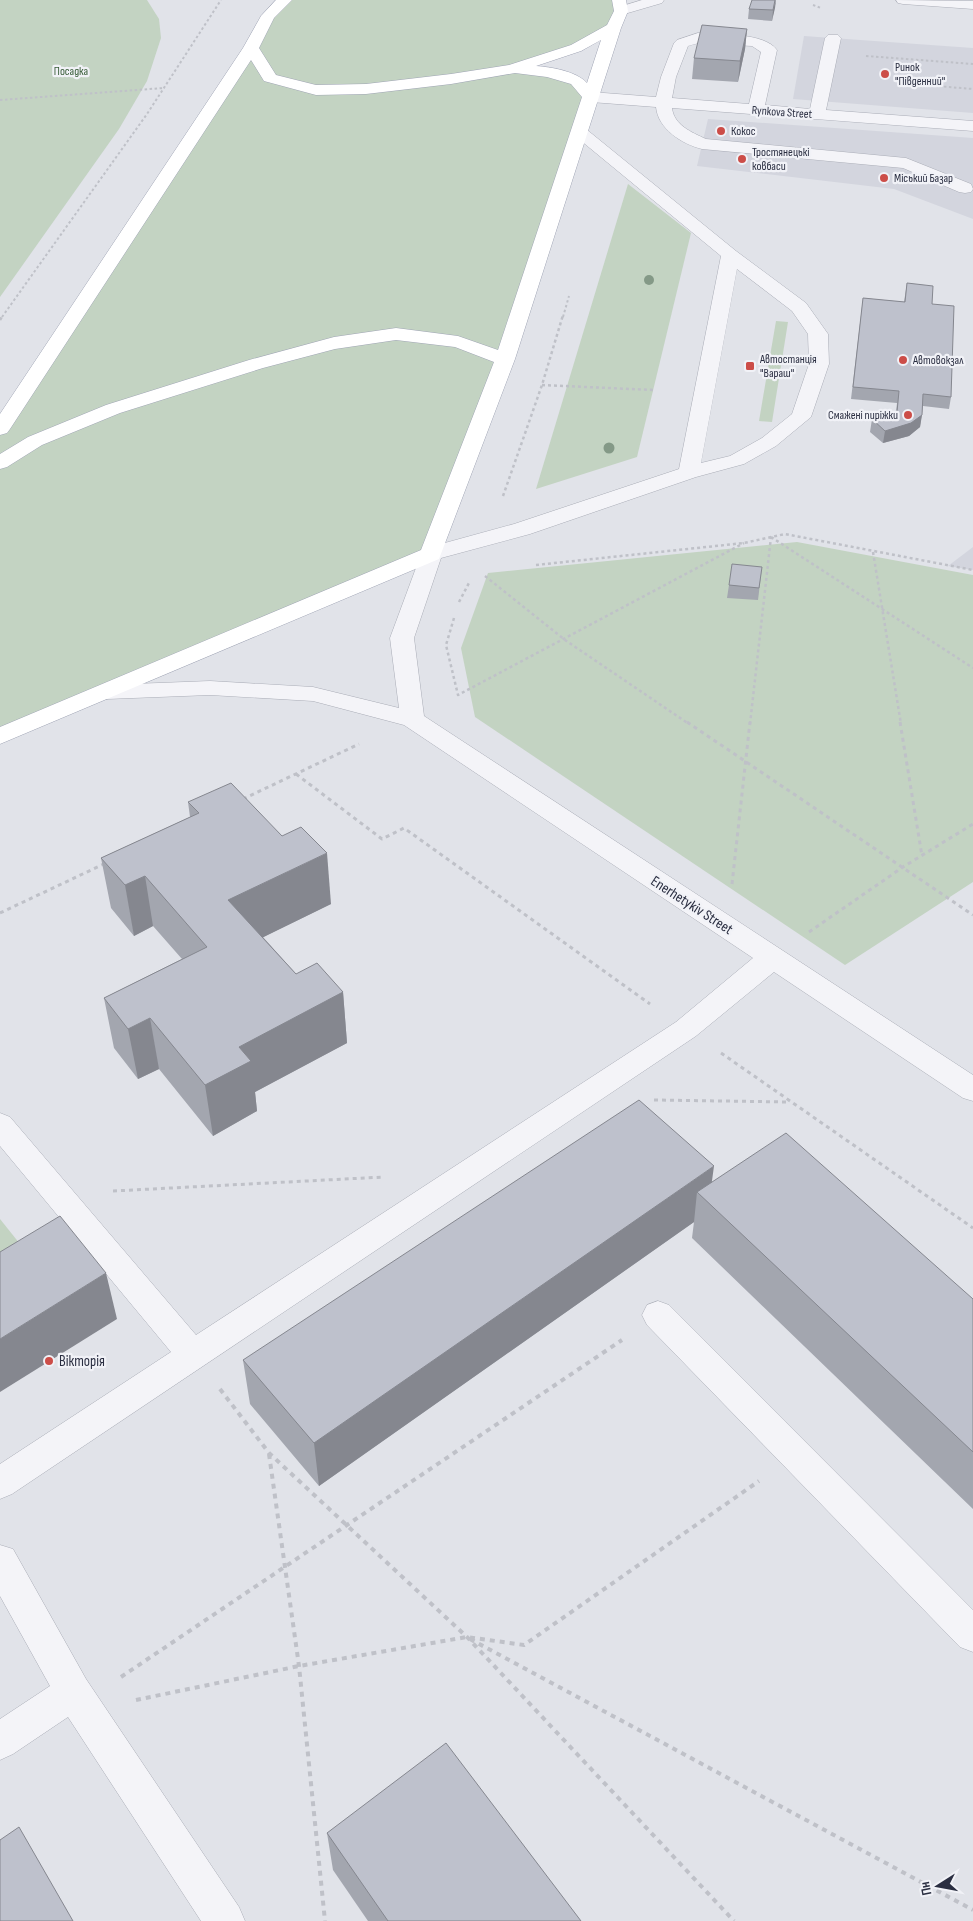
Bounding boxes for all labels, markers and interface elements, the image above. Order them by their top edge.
place label: Ринок "Південний" [895,60,945,89]
park label: Посадка [54,64,89,79]
marker: Ринок "Південний" [879,68,891,80]
street label: Rynkova Street [751,103,813,122]
place label: Кокос [731,124,756,139]
marker: Кокос [715,125,727,137]
place label: Тростянецькі ковбаси [752,145,810,174]
marker: Тростянецькі ковбаси [736,153,748,165]
place label: Міський Базар [894,171,953,186]
marker: Міський Базар [878,172,890,184]
place label: Автостанція "Вараш" [759,352,817,381]
place label: Автовокзал [912,353,964,368]
marker: Автовокзал [897,354,909,366]
marker: Автостанція "Вараш" [744,360,756,372]
place label: Смажені пиріжки [828,408,898,423]
marker: Смажені пиріжки [902,409,914,421]
street label: Enerhetykiv Street [647,872,737,939]
place label: Вікторія [59,1352,105,1371]
marker: Вікторія [43,1355,55,1367]
north arrow [913,1861,963,1911]
text: Пн [916,1880,935,1897]

